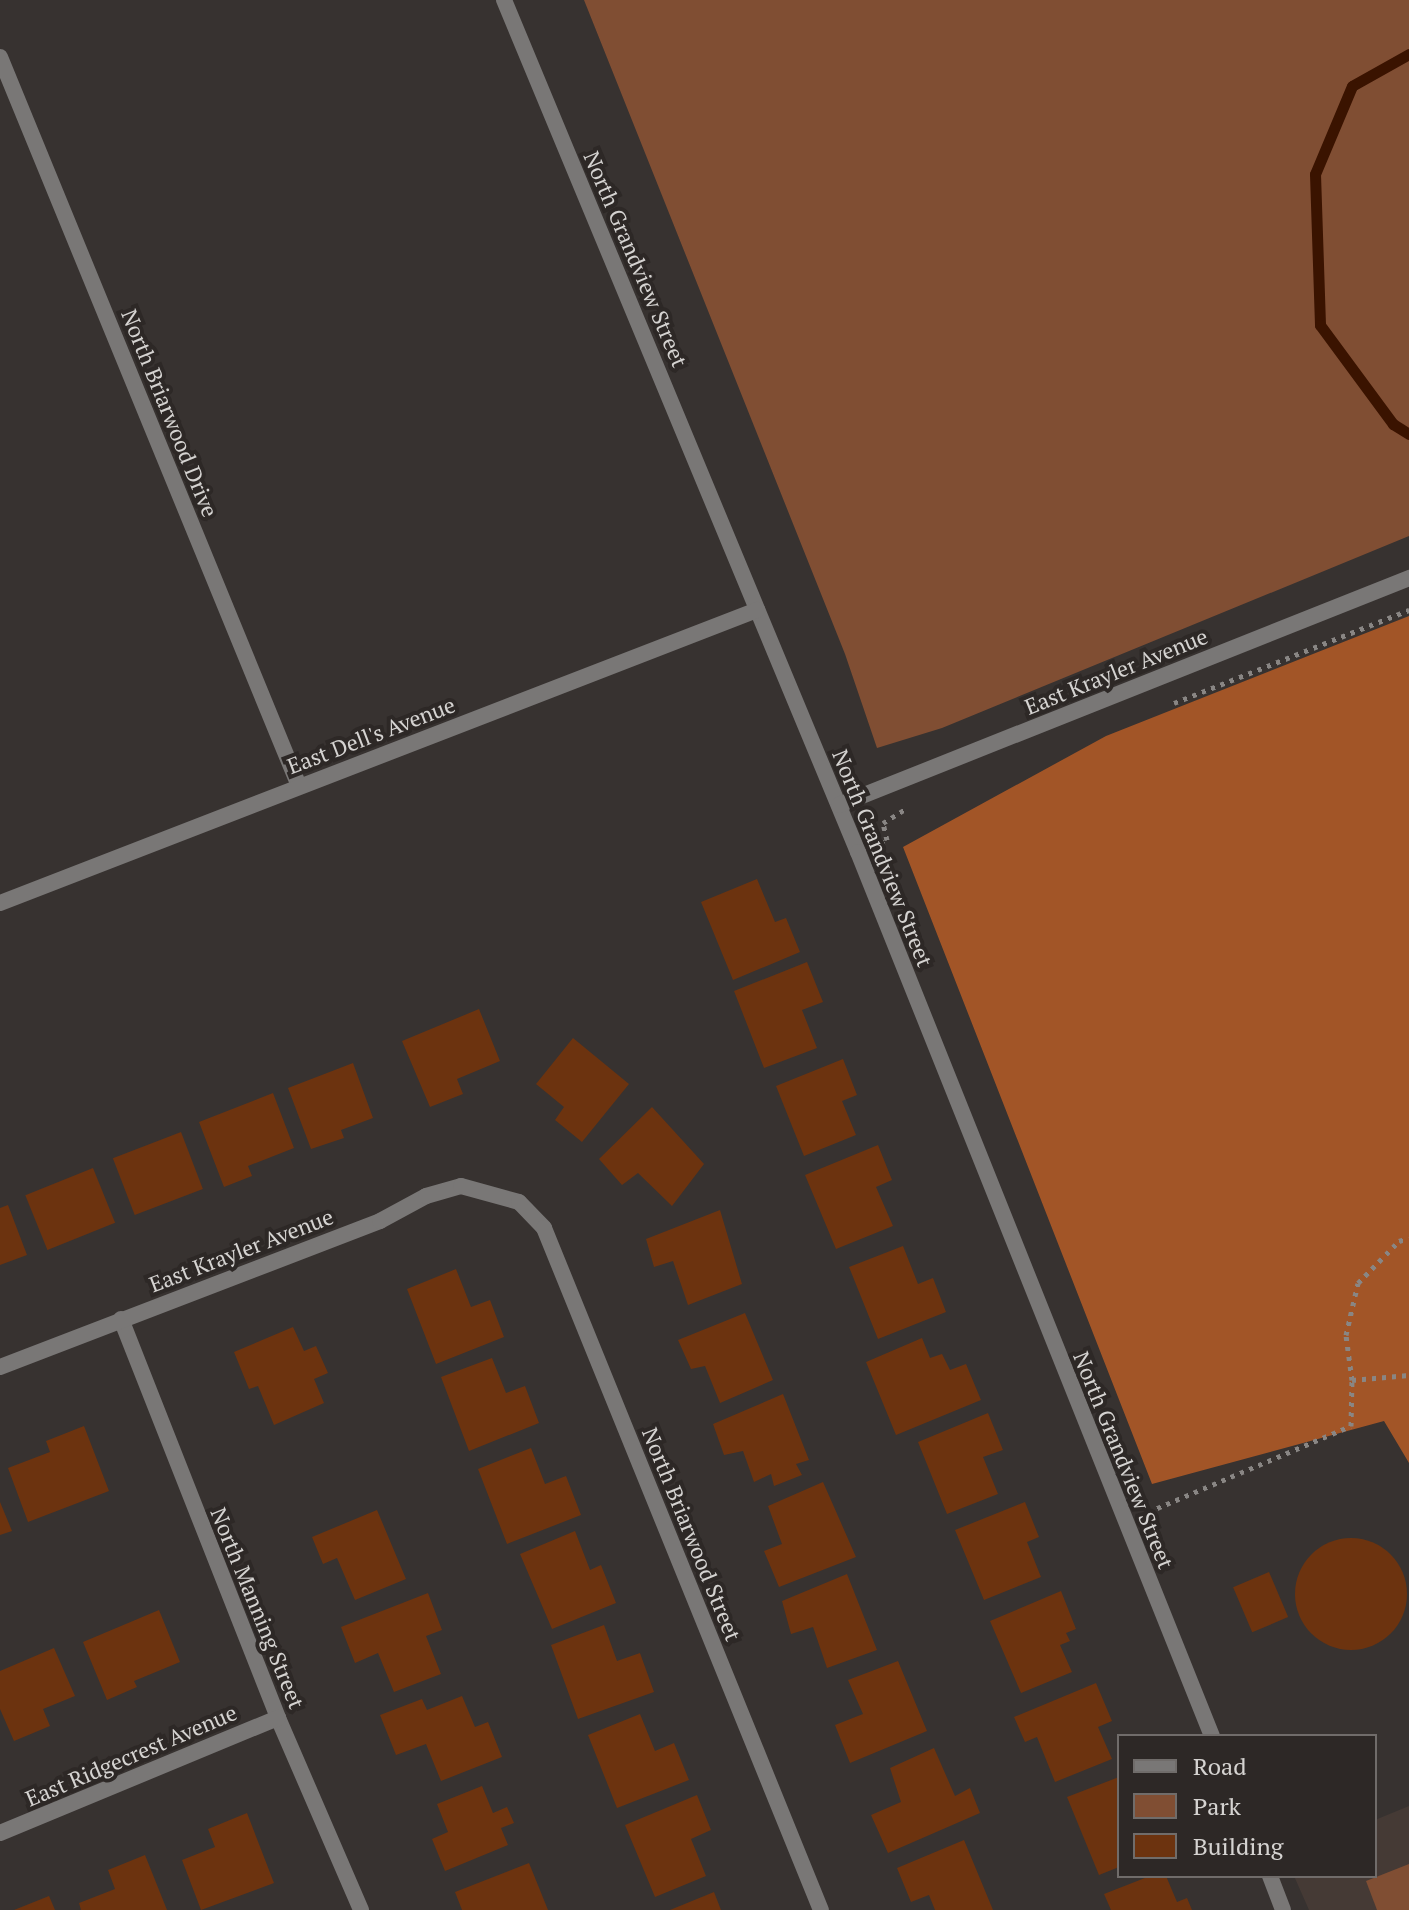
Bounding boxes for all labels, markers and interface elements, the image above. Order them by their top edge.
street label: North Grandview Street [579,147,693,371]
street label: North Briarwood Drive [116,305,224,521]
street label: East Krayler Avenue [1020,622,1212,720]
street label: East Dell's Avenue [283,691,459,779]
street label: North Grandview Street [827,746,939,970]
street label: East Krayler Avenue [145,1203,337,1297]
street label: North Grandview Street [1068,1348,1180,1572]
street label: North Briarwood Street [637,1423,747,1645]
street label: North Manning Street [206,1503,310,1713]
street label: East Ridgecrest Avenue [21,1698,241,1812]
legend [1117,1734,1377,1878]
text: Road [1193,1750,1247,1782]
text: Park [1193,1790,1241,1822]
text: Building [1193,1830,1283,1862]

